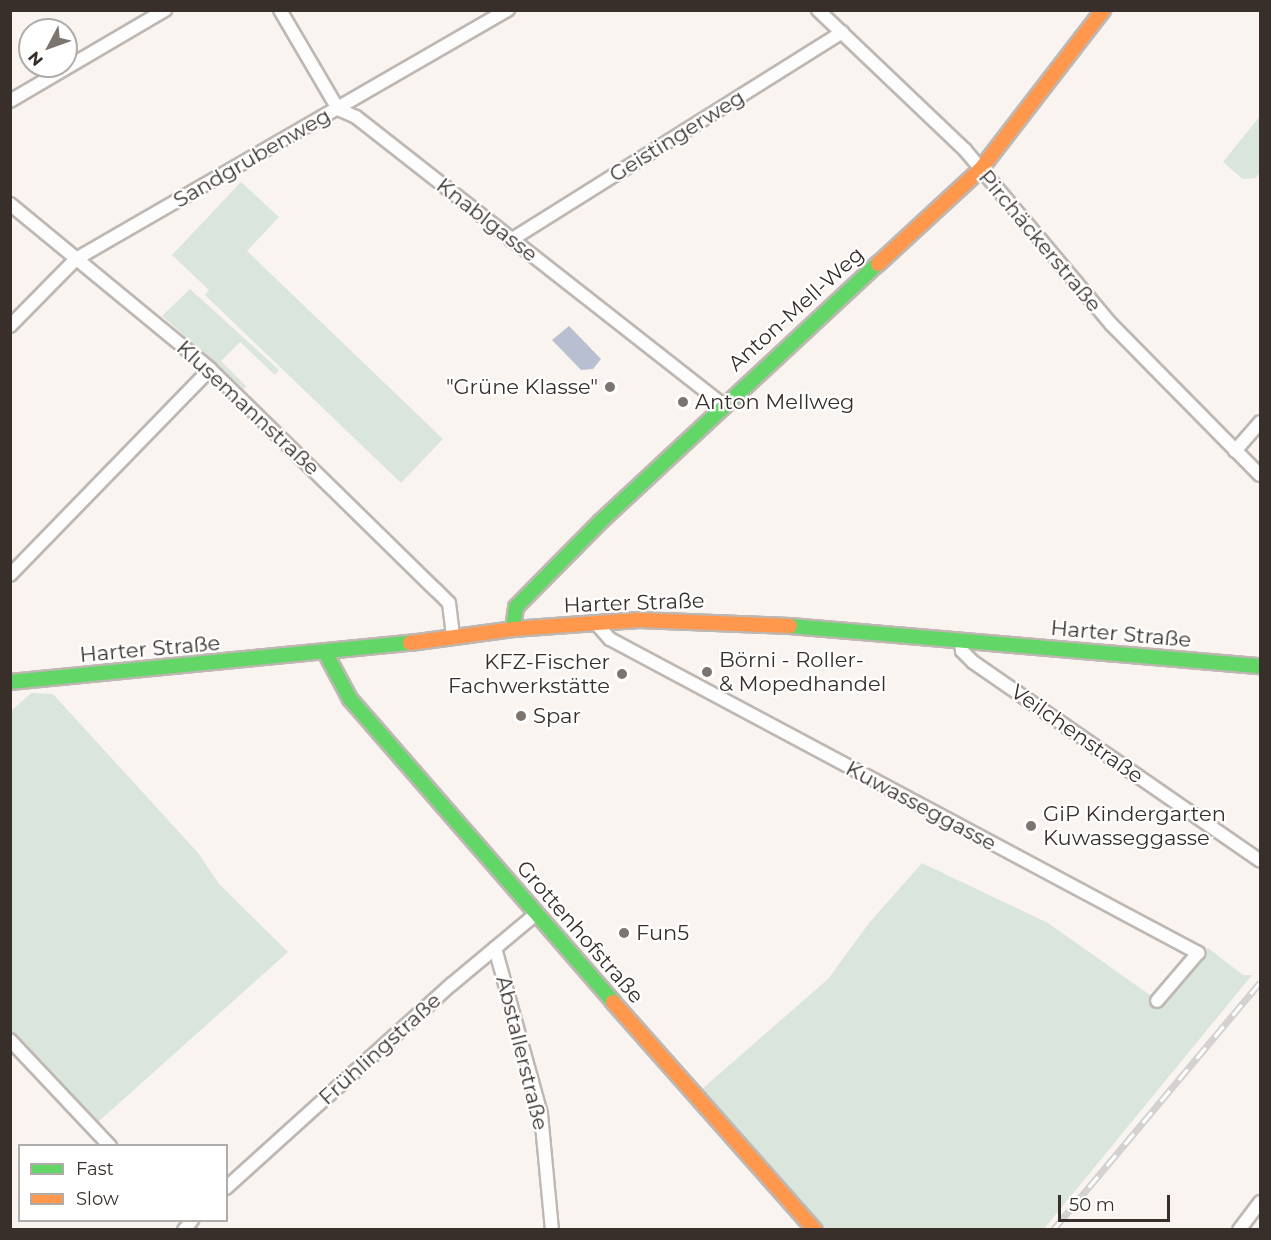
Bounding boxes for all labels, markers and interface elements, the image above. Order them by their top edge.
north arrow [18,18,78,78]
text: N [24,48,47,70]
street label: Geistingerweg [605,84,749,188]
street label: Sandgrubenweg [169,103,335,213]
street label: Pirchäckerstraße [973,165,1107,317]
street label: Knablgasse [432,173,542,267]
street label: Anton-Mell-Weg [723,242,869,376]
street label: Klusemannstraße [171,335,325,481]
place label: "Grüne Klasse" [446,374,598,400]
marker: "Grüne Klasse" [603,380,617,394]
place label: Anton Mellweg [695,389,854,415]
marker: Anton Mellweg [676,395,690,409]
street label: Harter Straße [563,588,705,618]
street label: Harter Straße [1050,615,1192,653]
street label: Harter Straße [79,630,221,668]
place label: Börni - Roller- & Mopedhandel [719,647,886,697]
place label: KFZ-Fischer Fachwerkstätte [448,649,610,699]
marker: Börni - Roller- & Mopedhandel [700,665,714,679]
marker: KFZ-Fischer Fachwerkstätte [615,667,629,681]
street label: Veilchenstraße [1006,679,1148,789]
place label: Spar [533,703,581,729]
marker: Spar [514,709,528,723]
street label: Kuwasseggasse [842,756,1000,856]
place label: GiP Kindergarten Kuwasseggasse [1043,801,1226,851]
marker: GiP Kindergarten Kuwasseggasse [1024,819,1038,833]
street label: Grottenhofstraße [511,856,649,1008]
place label: Fun5 [636,920,689,946]
marker: Fun5 [617,926,631,940]
street label: Abstallerstraße [491,973,553,1133]
street label: Frühlingstraße [314,988,446,1110]
legend [18,1144,228,1222]
text: Fast [76,1158,114,1180]
scale bar [1061,1183,1174,1221]
text: Slow [76,1188,119,1210]
text: 50 m [1069,1194,1115,1216]

